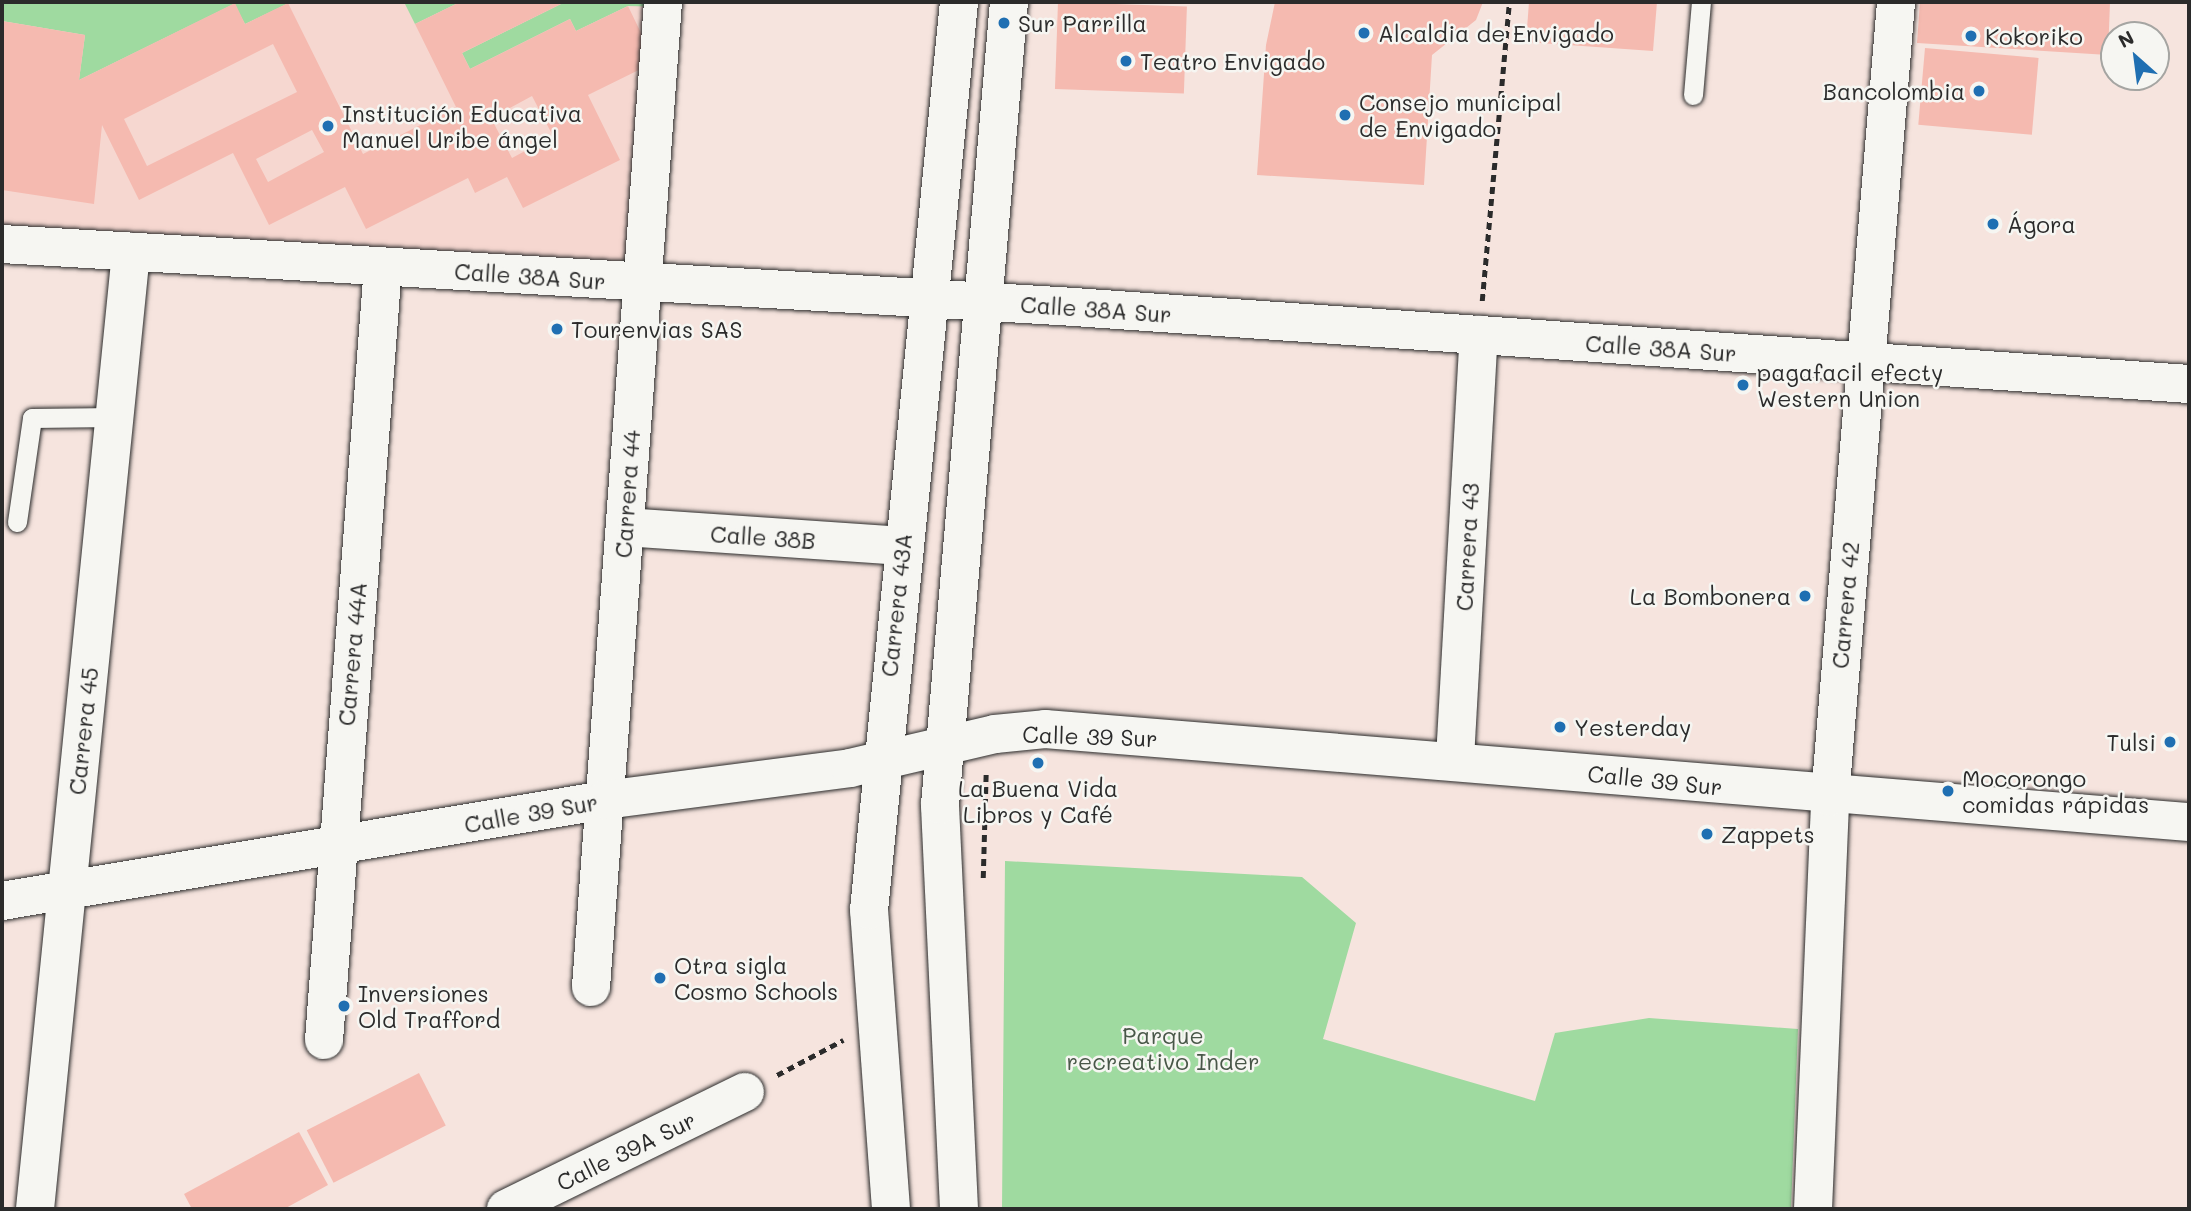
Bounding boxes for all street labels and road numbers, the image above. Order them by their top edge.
street label: Calle 38A Sur [453,257,607,295]
street label: Calle 38A Sur [1019,290,1173,328]
street label: Calle 38A Sur [1584,329,1738,367]
street label: Carrera 44 [609,429,645,559]
street label: Carrera 43 [1450,482,1484,612]
street label: Calle 38B [709,520,817,554]
street label: Carrera 43A [875,532,917,678]
street label: Carrera 42 [1826,540,1864,670]
street label: Carrera 44A [332,581,372,727]
street label: Carrera 45 [63,666,103,796]
street label: Calle 39 Sur [1022,720,1158,752]
street label: Calle 39 Sur [1586,759,1724,801]
street label: Calle 39 Sur [462,788,600,838]
street label: Calle 39A Sur [552,1105,700,1197]

